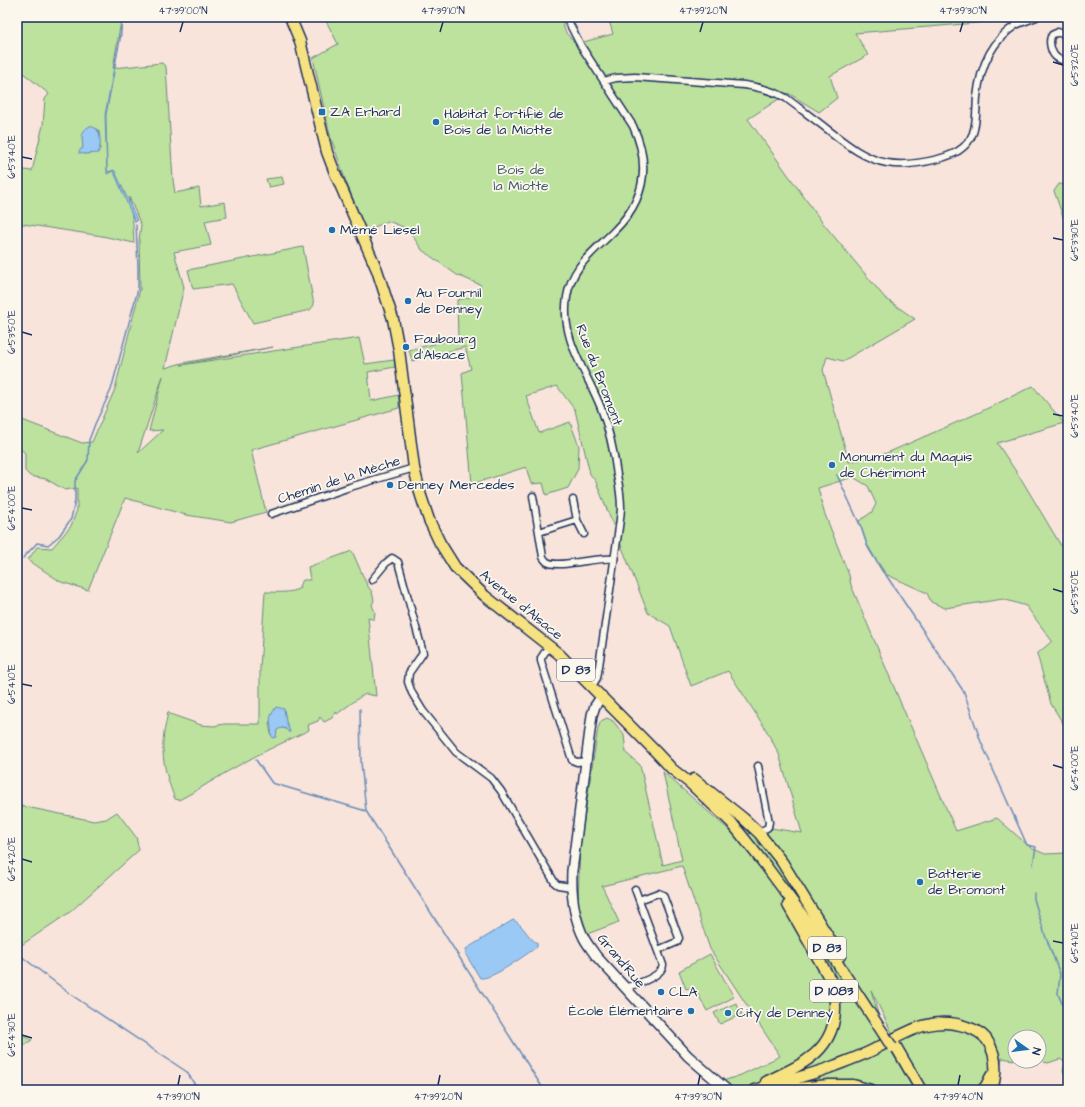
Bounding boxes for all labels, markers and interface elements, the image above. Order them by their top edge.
text: 47°39'00"N [159,4,207,18]
text: 47°39'10"N [421,4,465,18]
text: 47°39'20"N [679,4,727,18]
text: 47°39'30"N [939,4,987,18]
text: 6°53'20"E [1068,44,1082,86]
place label: ZA Erhard [330,102,401,122]
place label: Habitat fortifié de Bois de la Miotte [444,104,564,140]
marker: ZA Erhard [317,107,327,117]
marker: Habitat fortifié de Bois de la Miotte [431,117,441,127]
text: 6°53'40"E [5,135,19,179]
park label: Bois de la Miotte [493,160,549,196]
text: 6°53'30"E [1068,219,1082,261]
place label: Mémé Liesel [340,220,419,240]
marker: Mémé Liesel [327,225,337,235]
place label: Au Fournil de Denney [416,283,483,319]
marker: Au Fournil de Denney [403,296,413,306]
text: 6°53'50"E [5,310,19,354]
street label: Rue du Bromont [570,321,628,429]
place label: Faubourg d'Alsace [414,329,476,365]
marker: Faubourg d'Alsace [401,342,411,352]
text: 6°53'40"E [1068,394,1082,438]
place label: Monument du Maquis de Chérimont [840,447,972,483]
street label: Chemin de la Mèche [275,451,403,509]
marker: Monument du Maquis de Chérimont [827,460,837,470]
place label: Denney Mercedes [398,475,515,495]
marker: Denney Mercedes [385,480,395,490]
text: 6°54'00"E [5,485,19,530]
street label: Avenue d'Alsace [475,565,567,645]
text: 6°53'50"E [1068,570,1082,614]
road number: D 83 [557,659,595,681]
text: 6°54'10"E [5,664,19,704]
text: 6°54'00"E [1068,745,1082,790]
text: 6°54'20"E [5,837,19,881]
place label: Batterie de Bromont [928,864,1006,900]
marker: Batterie de Bromont [915,877,925,887]
text: 6°54'10"E [1068,923,1082,963]
street label: Grand'Rue [592,929,650,993]
road number: D 83 [808,937,846,959]
road number: D 1083 [810,980,858,1002]
place label: CLA [669,982,698,1002]
marker: CLA [656,987,666,997]
place label: École Élémentaire [569,1001,683,1021]
place label: City de Denney [736,1003,834,1023]
marker: École Élémentaire [686,1006,696,1016]
marker: City de Denney [723,1008,733,1018]
text: 6°54'30"E [5,1013,19,1057]
north arrow [1007,1029,1047,1069]
text: N [1028,1046,1044,1057]
text: 47°39'10"N [156,1090,200,1104]
text: 47°39'20"N [414,1090,462,1104]
text: 47°39'30"N [674,1090,722,1104]
text: 47°39'40"N [933,1090,983,1104]

